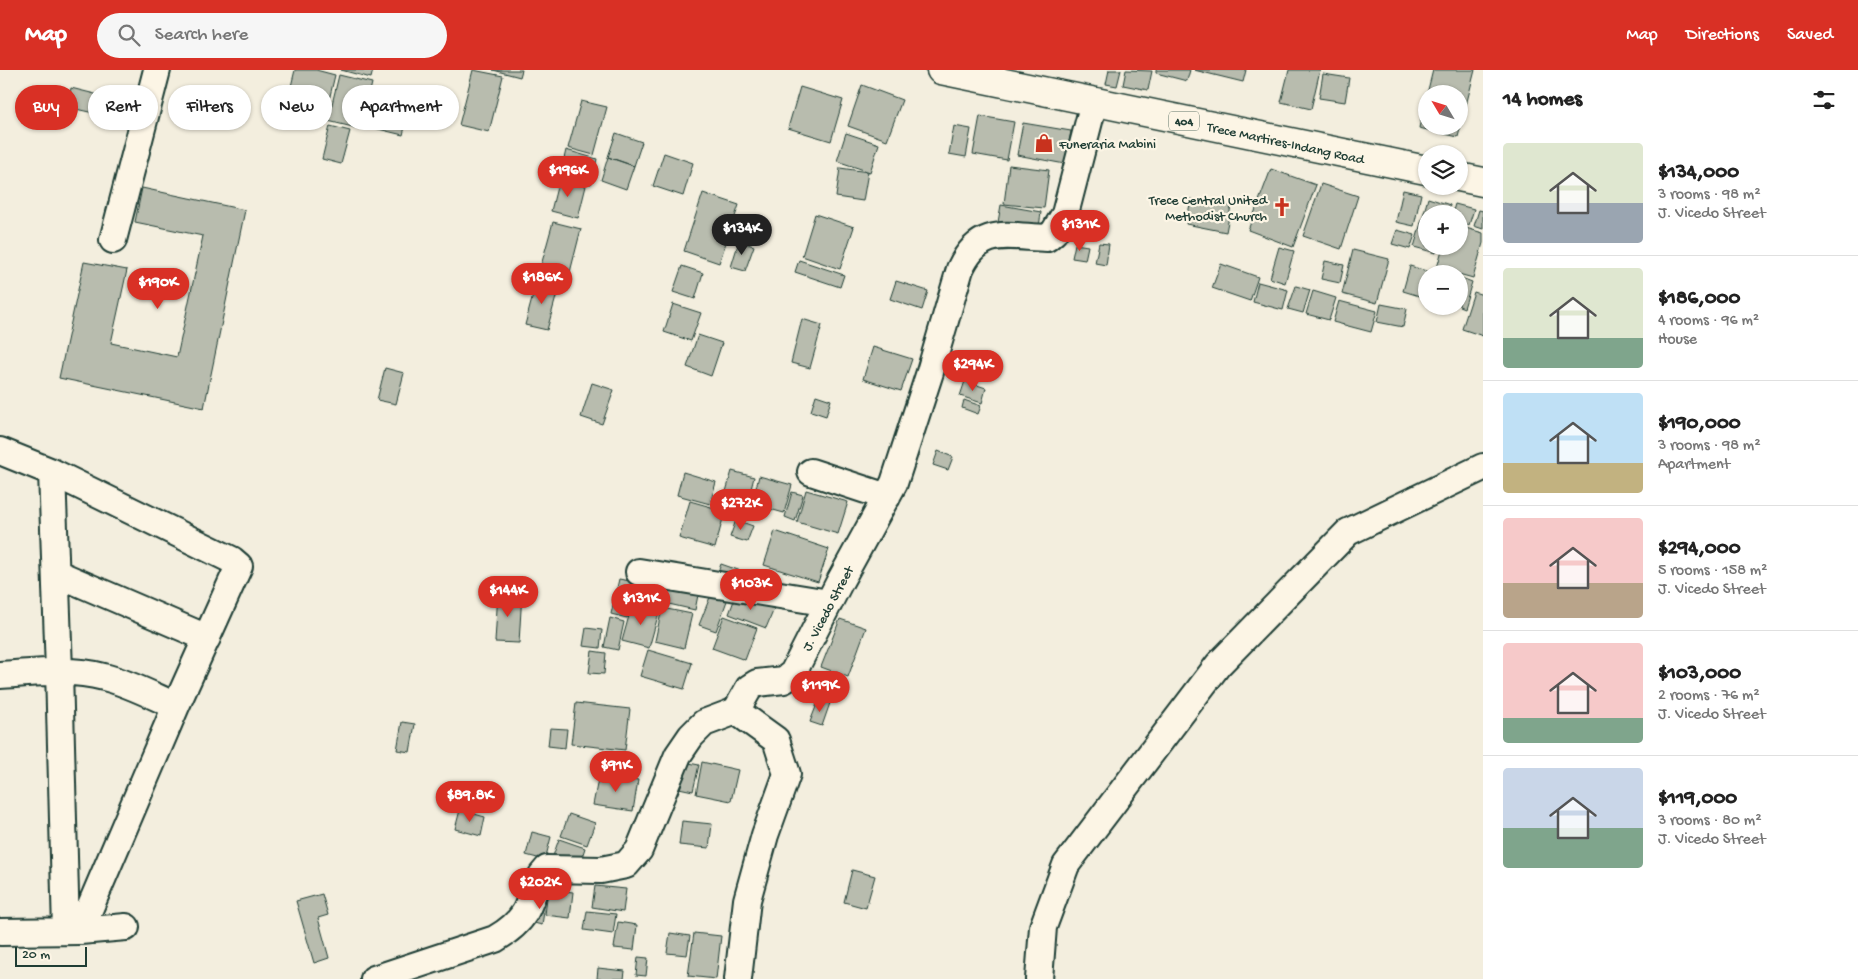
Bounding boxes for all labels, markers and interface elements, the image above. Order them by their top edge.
search box [97,13,447,58]
text: Map [25,21,67,50]
icon: search [115,21,143,49]
text: Search here [155,24,248,47]
text: Map [1626,25,1658,46]
text: Directions [1686,25,1759,46]
text: Saved [1787,25,1833,46]
chip: Buy [15,85,78,130]
chip: Rent [88,85,158,130]
chip: Filters [168,85,251,130]
chip: New [261,85,332,130]
chip: Apartment [342,85,459,130]
north arrow [1418,85,1468,135]
map controls [1418,85,1468,315]
icon: filters [1810,86,1838,114]
text: 14 homes [1503,88,1582,113]
road number: 404 [1169,111,1199,130]
street label: Trece Martires-Indang Road [1204,119,1367,170]
shop icon: Funeraria Mabini [1033,132,1055,154]
place label: Funeraria Mabini [1058,137,1156,154]
button: layers [1418,145,1468,195]
pin: $196K [533,156,603,198]
text: $134,000 [1658,161,1739,186]
text: $196K [549,162,587,181]
icon: home [1543,163,1603,223]
text: 3 rooms · 98 m² [1658,186,1760,205]
place label: Trece Central United Methodist Church [1148,193,1269,226]
church icon: Trece Central United Methodist Church [1271,196,1293,218]
button: + [1418,205,1468,255]
text: J. Vicedo Street [1658,205,1765,224]
pin: $131K [1045,210,1115,252]
pin: $134K [707,214,777,256]
text: $131K [1061,216,1099,235]
text: $134K [723,220,761,239]
pin: $186K [507,262,577,305]
button: − [1418,265,1468,315]
pin: $190K [123,268,193,310]
text: $186K [522,269,562,288]
text: $190K [138,274,178,293]
text: $186,000 [1658,287,1740,312]
icon: home [1543,288,1603,348]
text: 4 rooms · 96 m² [1658,312,1759,331]
text: House [1658,331,1697,350]
pin: $294K [938,350,1008,392]
text: $294K [953,356,993,375]
text: $190,000 [1658,412,1741,437]
icon: home [1543,413,1603,473]
text: 3 rooms · 98 m² [1658,437,1760,456]
text: Apartment [1658,456,1730,475]
pin: $272K [706,488,776,531]
text: $272K [721,495,761,514]
text: $294,000 [1658,537,1741,562]
icon: home [1543,538,1603,598]
text: 5 rooms · 158 m² [1658,562,1767,581]
street label: J. Vicedo Street [800,563,859,655]
pin: $103K [716,568,786,611]
text: $103K [731,575,771,594]
pin: $144K [473,576,543,618]
text: J. Vicedo Street [1658,581,1765,600]
text: $144K [489,582,527,601]
pin: $131K [606,584,676,626]
text: $131K [622,590,660,609]
text: $103,000 [1658,662,1741,687]
icon: home [1543,663,1603,723]
pin: $119K [785,670,855,713]
text: $119K [802,677,838,696]
text: 2 rooms · 76 m² [1658,687,1760,706]
text: J. Vicedo Street [1658,706,1765,725]
pin: $91K [586,750,646,793]
text: $91K [601,757,631,776]
pin: $89.8K [429,780,511,823]
text: $89.8K [447,787,493,806]
text: $119,000 [1658,787,1737,812]
icon: home [1543,788,1603,848]
text: 3 rooms · 80 m² [1658,812,1762,831]
text: J. Vicedo Street [1658,831,1765,850]
pin: $202K [505,868,575,910]
text: $202K [520,874,560,893]
scale bar [15,944,88,967]
text: 20 m [22,947,50,964]

